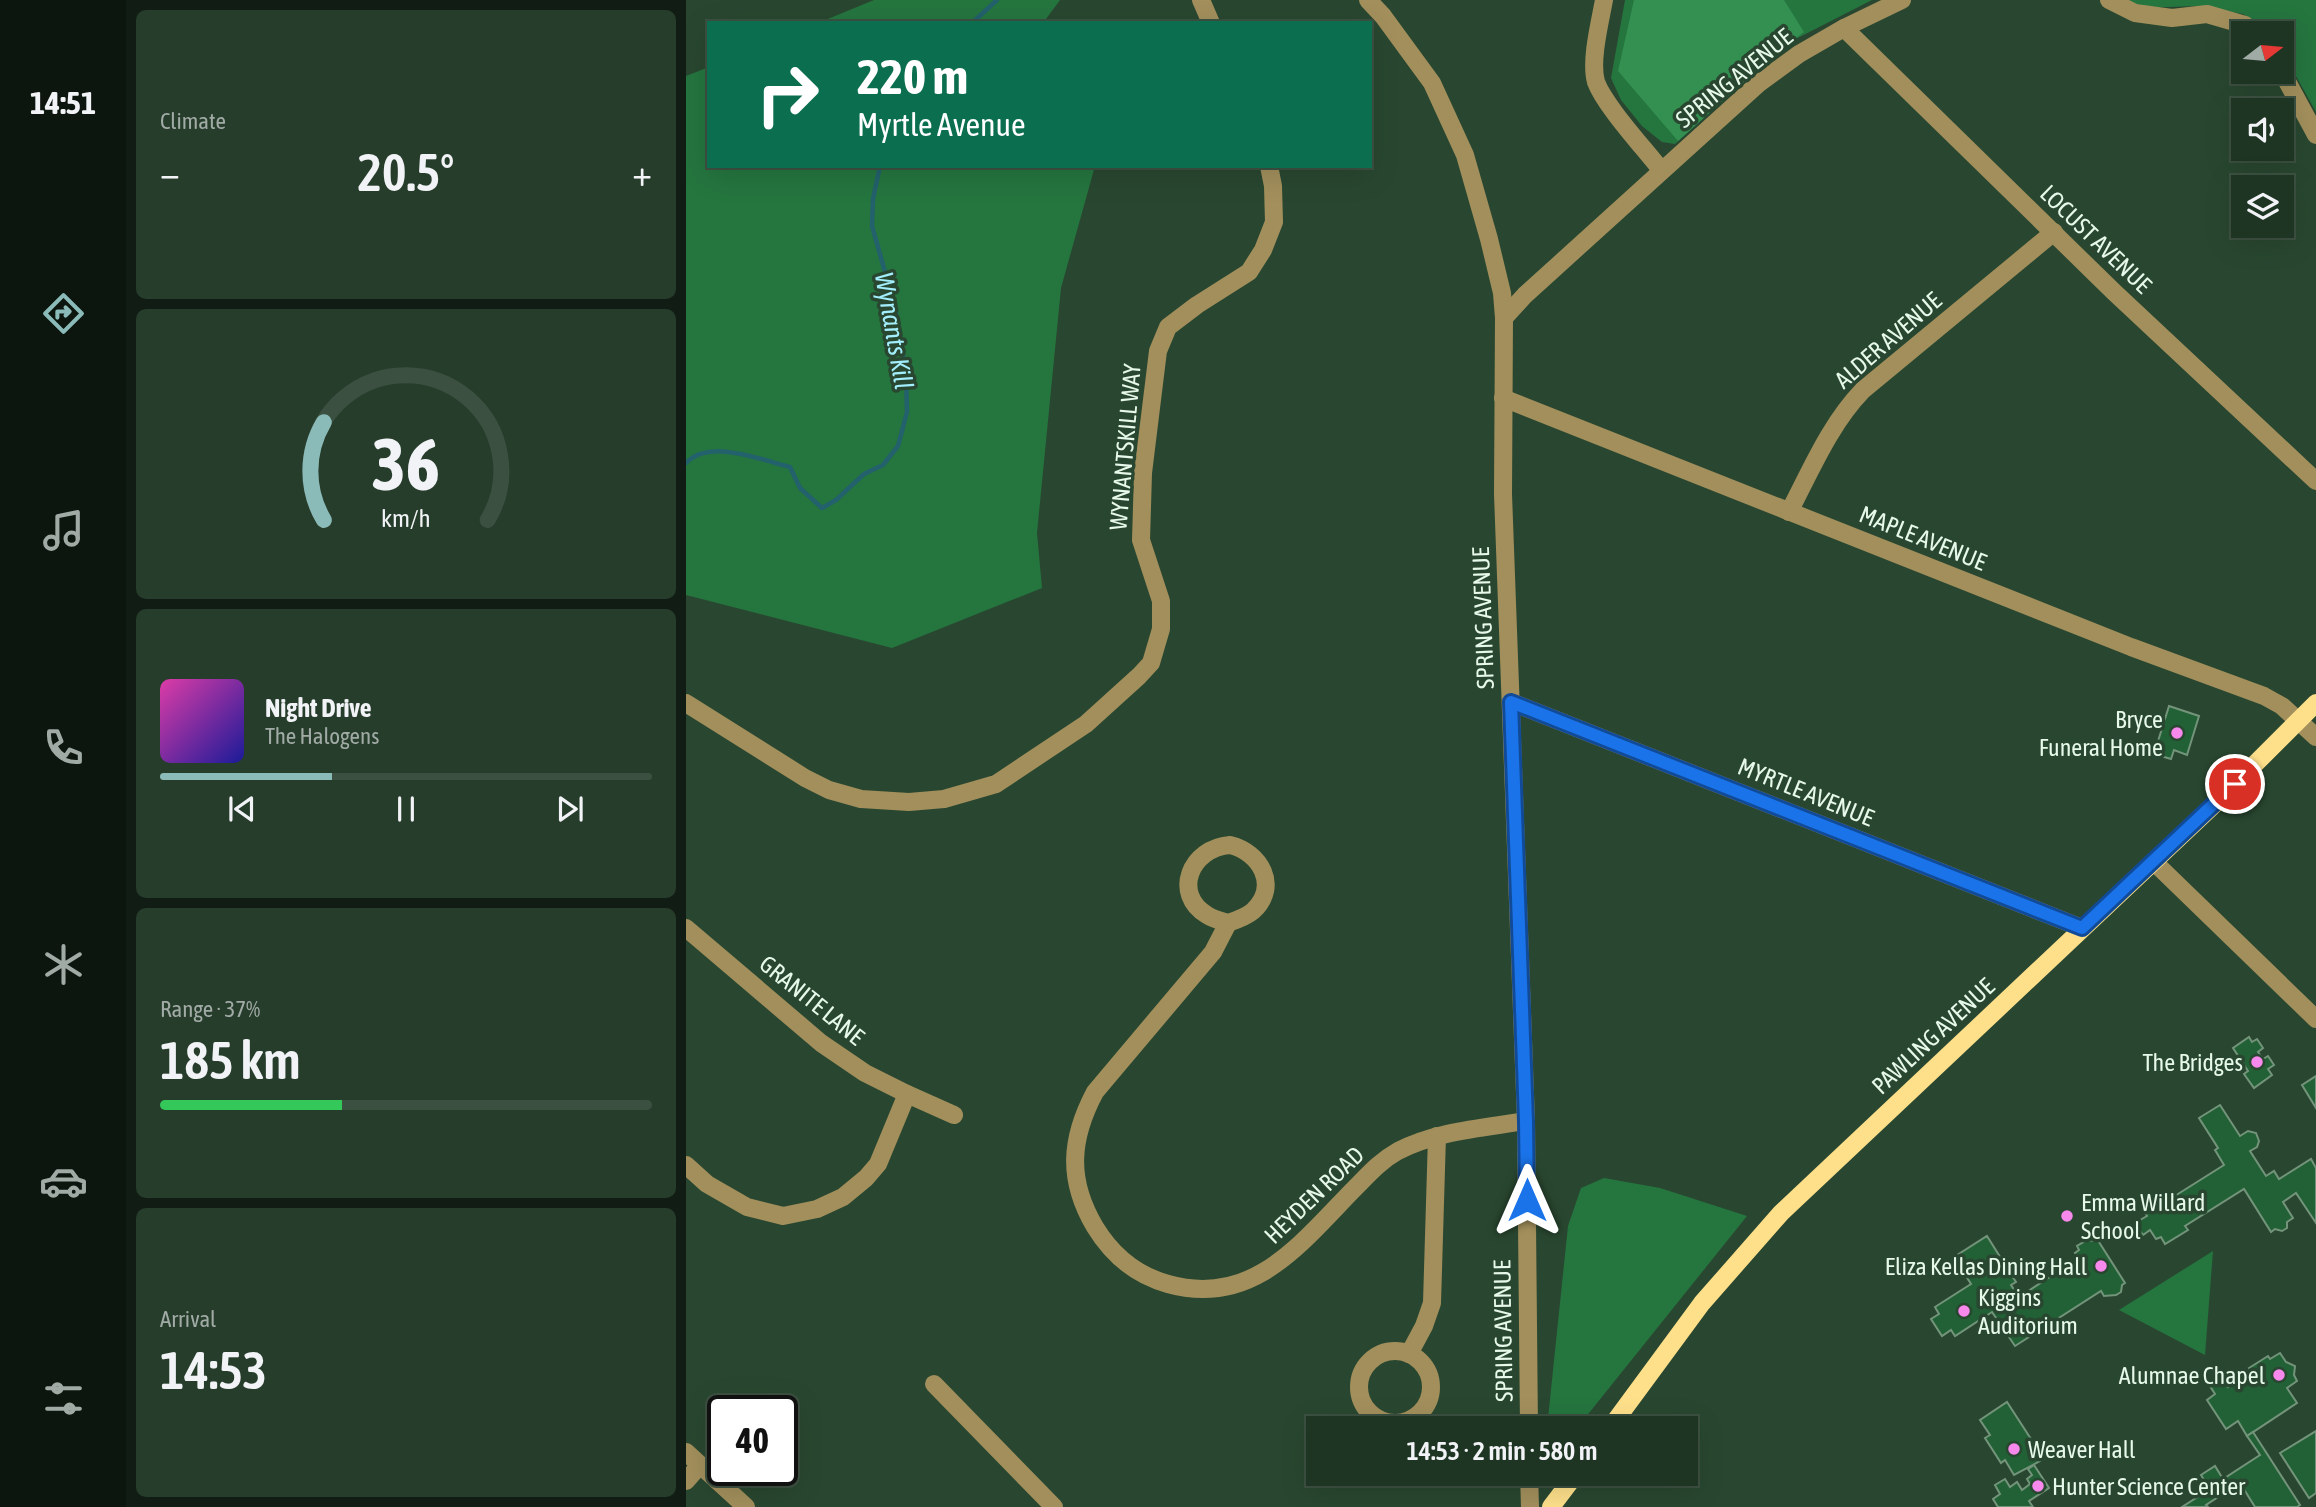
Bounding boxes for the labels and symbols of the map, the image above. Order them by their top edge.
north arrow [2231,21,2294,84]
street label: SPRING AVENUE [1670,23,1798,133]
street label: LOCUST AVENUE [2035,179,2157,299]
water label: Wynants Kill [869,270,919,392]
street label: ALDER AVENUE [1829,287,1947,393]
street label: WYNANTSKILL WAY [1104,362,1146,531]
street label: MAPLE AVENUE [1856,500,1990,576]
street label: SPRING AVENUE [1467,547,1499,689]
place label: Bryce Funeral Home [2039,706,2163,761]
marker: Bryce Funeral Home [2169,725,2185,741]
street label: MYRTLE AVENUE [1734,753,1878,831]
pin [2205,754,2265,814]
street label: GRANITE LANE [754,950,870,1050]
street label: PAWLING AVENUE [1866,973,2000,1099]
place label: The Bridges [2143,1049,2243,1076]
marker: The Bridges [2249,1054,2265,1070]
street label: HEYDEN ROAD [1259,1141,1369,1249]
position arrow [1490,1163,1564,1237]
place label: Emma Willard School [2081,1189,2206,1244]
marker: Emma Willard School [2059,1208,2075,1224]
place label: Eliza Kellas Dining Hall [1885,1253,2088,1280]
marker: Eliza Kellas Dining Hall [2093,1258,2109,1274]
street label: SPRING AVENUE [1488,1260,1518,1402]
place label: Kiggins Auditorium [1978,1284,2078,1339]
marker: Kiggins Auditorium [1956,1303,1972,1319]
place label: Alumnae Chapel [2119,1362,2266,1389]
marker: Alumnae Chapel [2271,1367,2287,1383]
speed limit sign: 40 [707,1395,798,1486]
place label: Weaver Hall [2028,1436,2136,1463]
marker: Weaver Hall [2006,1441,2022,1457]
place label: Hunter Science Center [2052,1473,2246,1500]
marker: Hunter Science Center [2030,1478,2046,1494]

